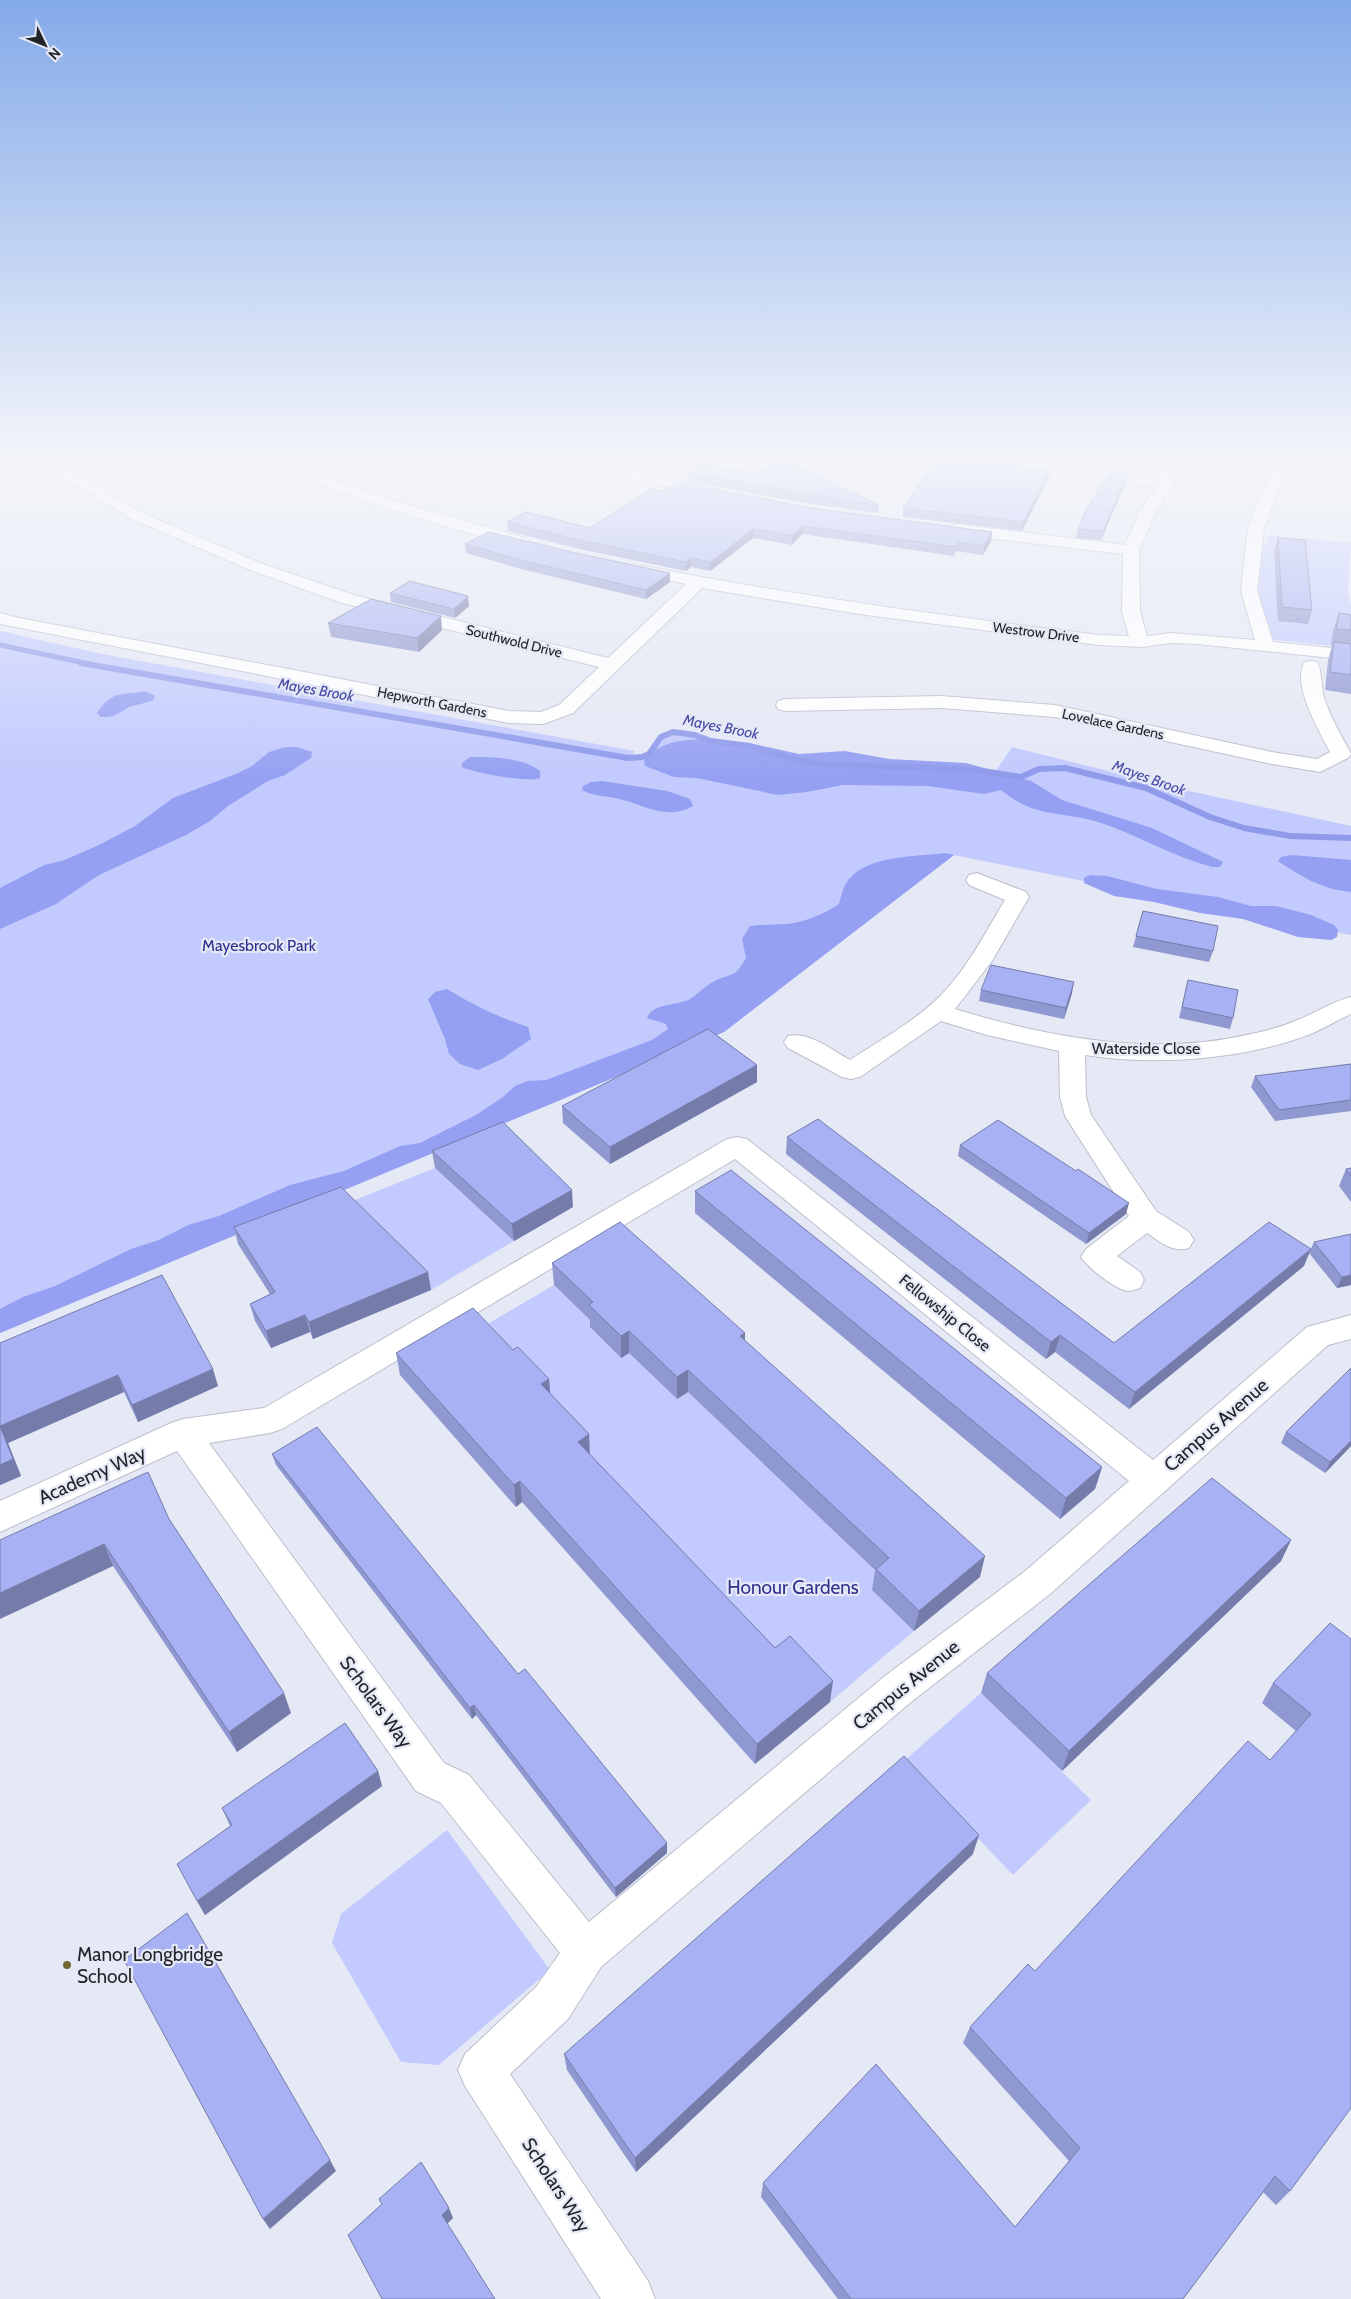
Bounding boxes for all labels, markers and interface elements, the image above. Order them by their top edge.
north arrow [20,20,70,70]
text: N [45,44,64,64]
street label: Westrow Drive [992,618,1080,646]
street label: Southwold Drive [464,620,564,662]
water label: Mayes Brook [276,674,356,706]
street label: Hepworth Gardens [376,683,488,721]
street label: Lovelace Gardens [1060,704,1166,744]
water label: Mayes Brook [681,711,761,743]
water label: Mayes Brook [1109,756,1189,800]
park label: Mayesbrook Park [202,936,317,955]
street label: Waterside Close [1092,1039,1200,1058]
street label: Fellowship Close [895,1270,995,1356]
street label: Campus Avenue [1159,1373,1273,1476]
street label: Academy Way [35,1441,150,1509]
park label: Honour Gardens [727,1576,859,1599]
street label: Campus Avenue [848,1635,964,1735]
street label: Scholars Way [335,1652,417,1753]
place label: Manor Longbridge School [77,1943,223,1988]
marker: Manor Longbridge School [61,1959,73,1971]
street label: Scholars Way [517,2134,595,2237]

